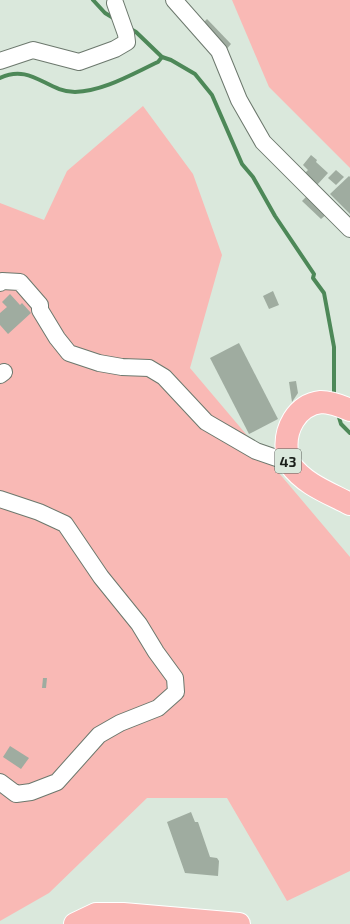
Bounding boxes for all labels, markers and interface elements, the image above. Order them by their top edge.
road number: 43 [275,449,301,473]

